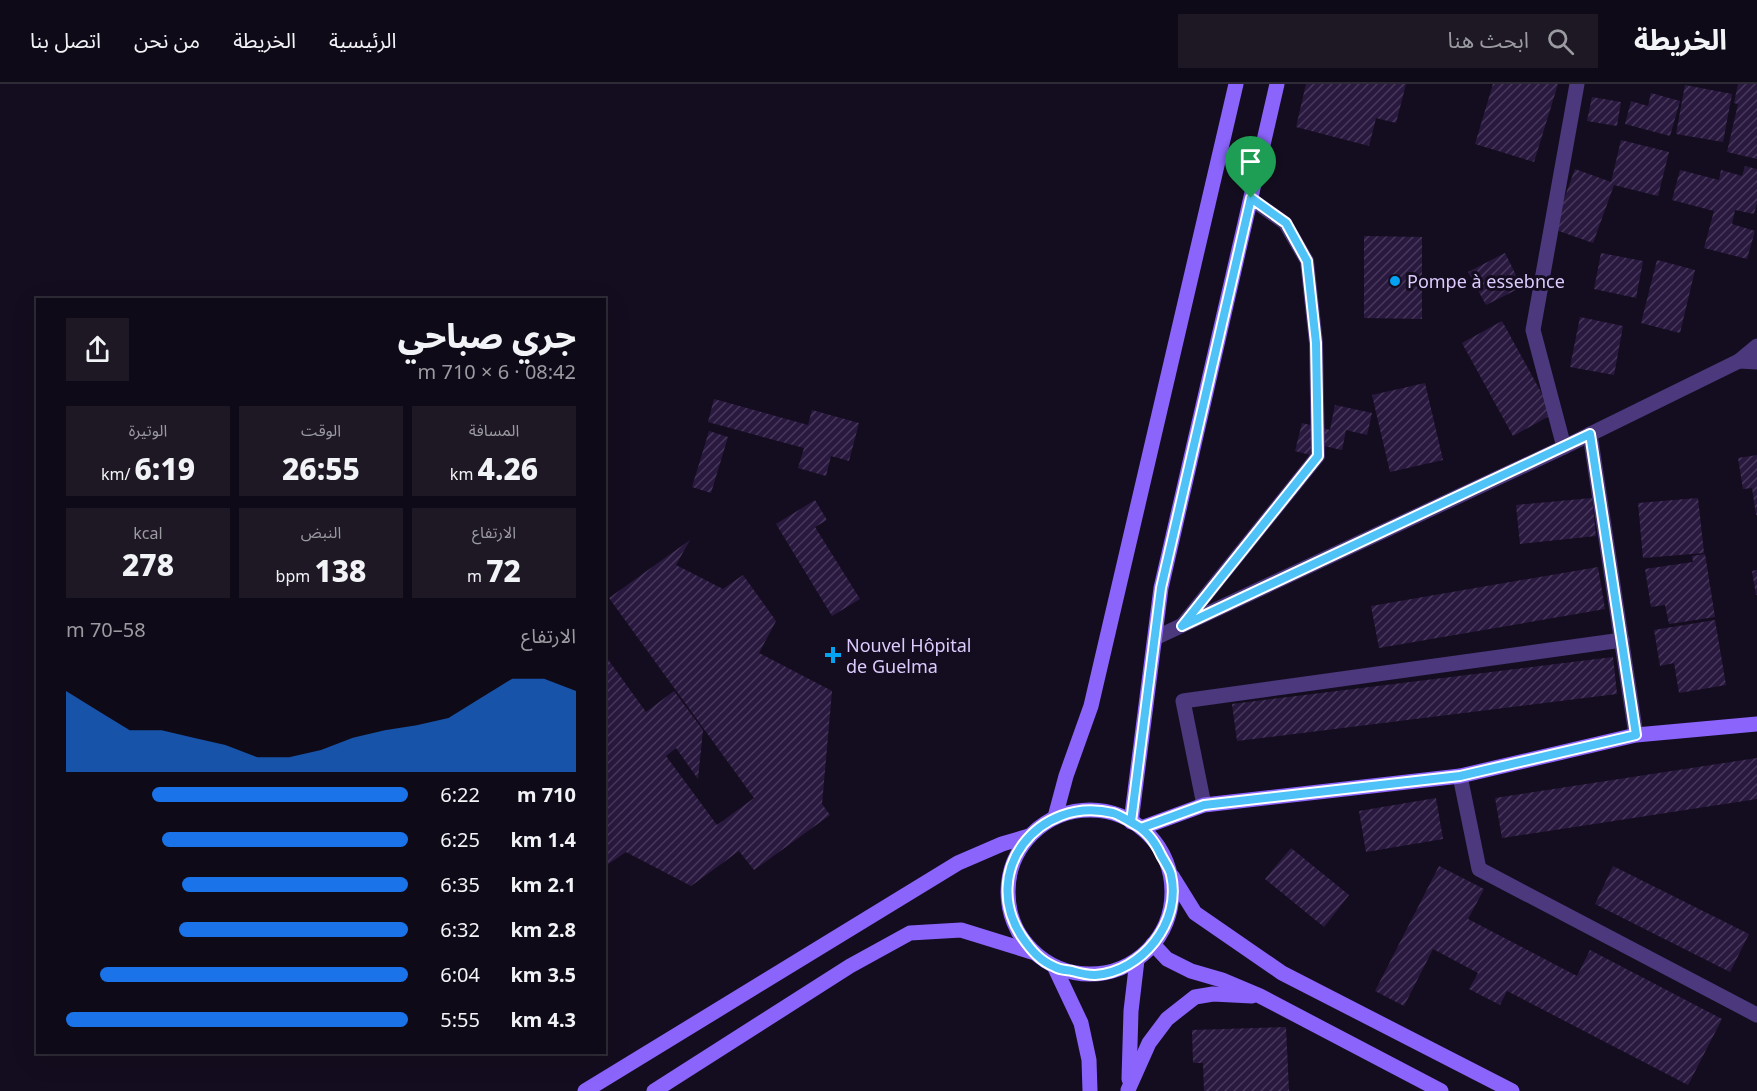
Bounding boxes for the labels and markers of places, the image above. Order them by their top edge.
pin [1225,136,1276,198]
place label: Pompe à essebnce [1407,269,1565,293]
marker: Pompe à essebnce [1388,274,1402,288]
place label: Nouvel Hôpital de Guelma [846,633,972,678]
marker: Nouvel Hôpital de Guelma [824,646,842,664]

